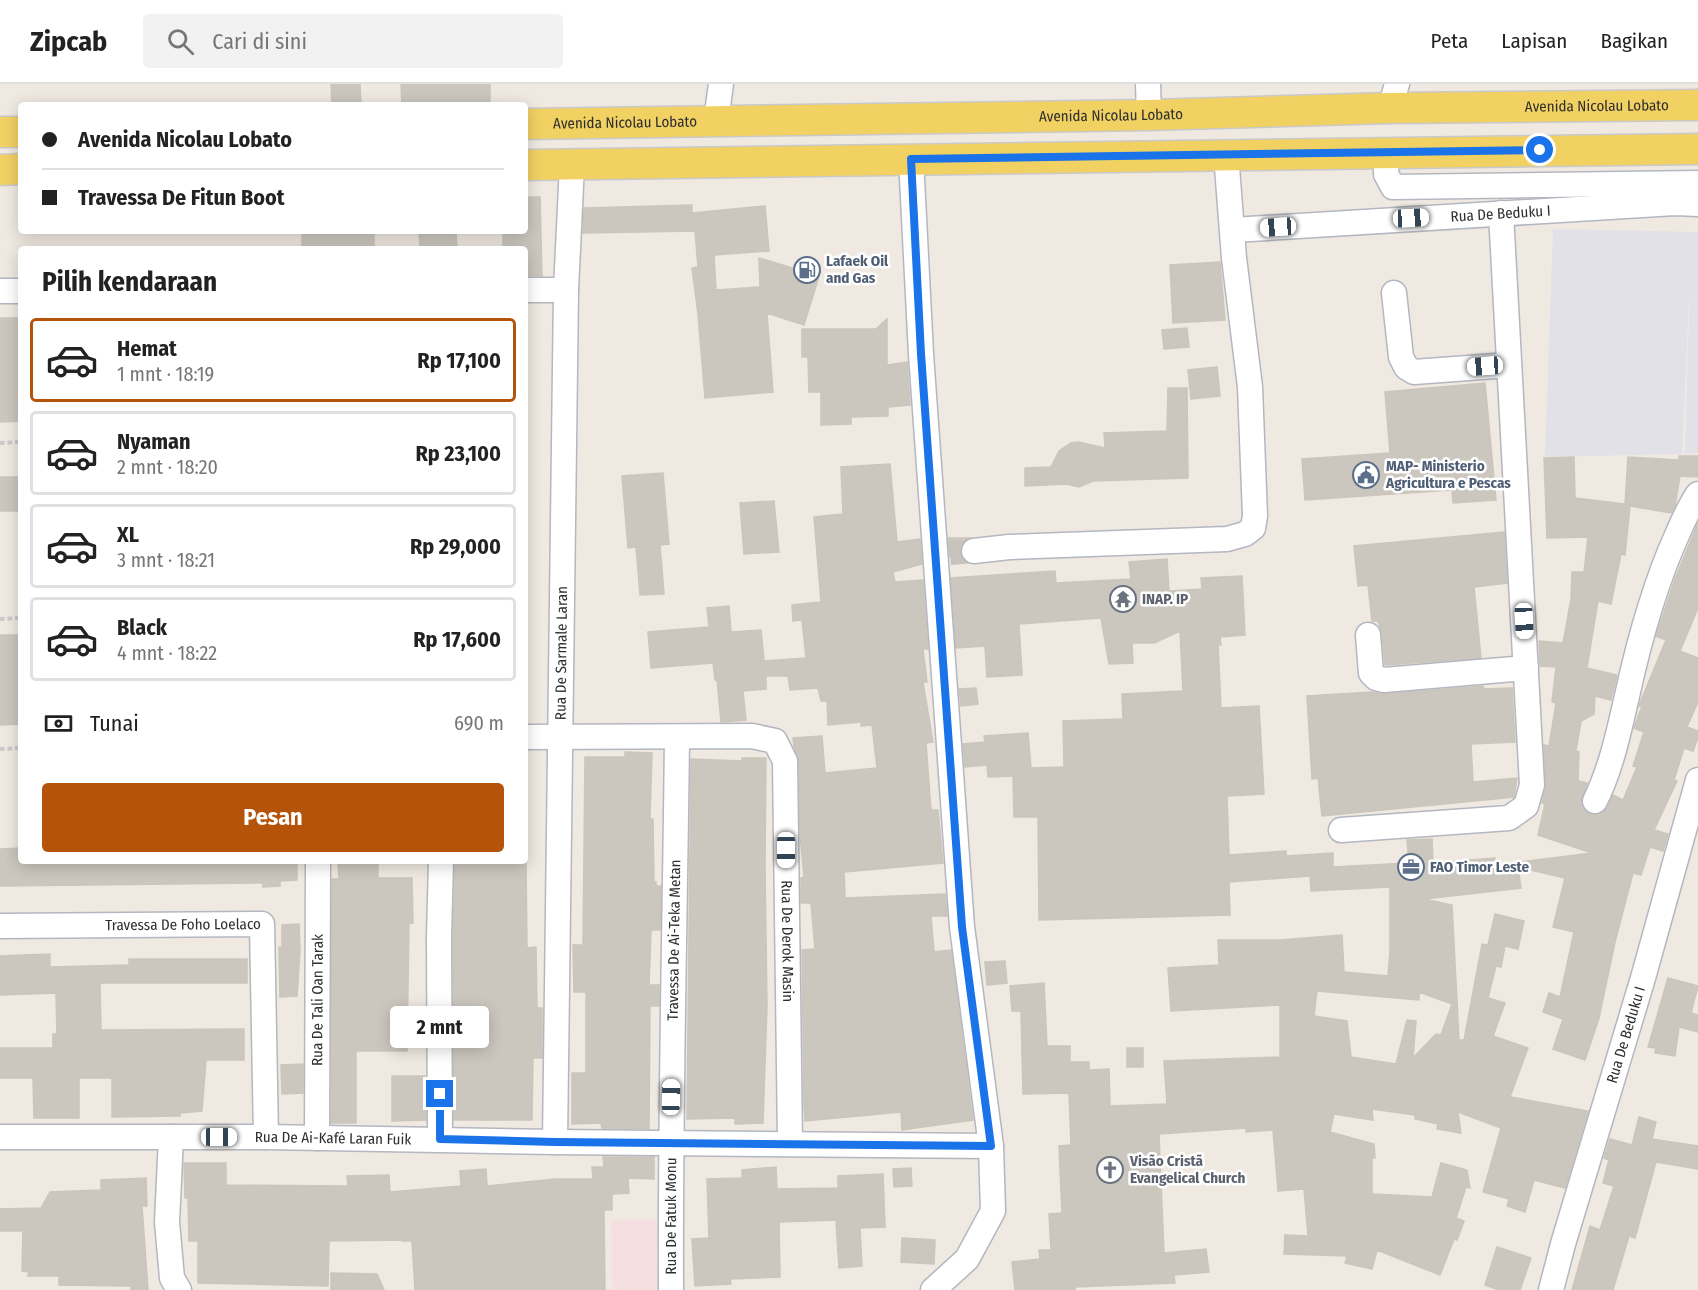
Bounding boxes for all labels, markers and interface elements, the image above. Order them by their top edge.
search box [143,14,563,68]
text: Zipcab [30,25,107,58]
icon: search [164,25,197,58]
text: Cari di sini [212,28,307,55]
text: Peta [1431,28,1468,54]
text: Lapisan [1501,28,1567,54]
text: Bagikan [1600,28,1668,54]
street label: Avenida Nicolau Lobato [1525,96,1669,116]
street label: Avenida Nicolau Lobato [1039,105,1183,126]
street label: Avenida Nicolau Lobato [553,113,697,133]
text: Avenida Nicolau Lobato [78,126,292,153]
route start [1526,136,1553,163]
text: Travessa De Fitun Boot [78,184,285,211]
street label: Rua De Beduku I [1450,202,1551,226]
car [1393,208,1429,228]
car [1259,217,1297,237]
place label: Lafaek Oil and Gas [826,252,889,287]
fuel station icon: Lafaek Oil and Gas [792,255,822,285]
text: Pilih kendaraan [42,266,217,298]
icon: car [45,333,99,387]
text: Hemat [117,335,177,362]
text: Rp 17,100 [417,347,501,374]
car [1466,356,1504,376]
text: 1 mnt · 18:19 [117,362,214,386]
icon: car [45,426,99,480]
text: Nyaman [117,428,190,455]
text: Rp 23,100 [415,440,501,467]
text: 2 mnt · 18:20 [117,455,218,479]
place label: MAP- Ministerio Agricultura e Pescas [1385,457,1511,492]
public building icon: MAP- Ministerio Agricultura e Pescas [1351,460,1381,490]
icon: car [45,519,99,573]
text: XL [117,521,139,548]
text: Rp 29,000 [410,533,501,560]
text: 3 mnt · 18:21 [117,548,215,572]
temple icon: INAP. IP [1108,584,1138,614]
street label: Rua De Sarmale Laran [551,586,571,720]
place label: INAP. IP [1142,590,1188,608]
car [1514,603,1534,639]
icon: car [45,612,99,666]
text: Black [117,614,167,641]
text: Rp 17,600 [413,626,501,653]
text: 4 mnt · 18:22 [117,641,217,665]
icon: cash [42,707,75,740]
text: Tunai [90,710,139,737]
text: 690 m [454,711,504,735]
button: Pesan [42,783,504,852]
car [777,832,795,868]
office icon: FAO Timor Leste [1396,852,1426,882]
place label: FAO Timor Leste [1430,858,1530,876]
street label: Travessa De Ai-Teka Metan [664,859,684,1021]
street label: Rua De Derok Masin [778,880,797,1002]
street label: Travessa De Foho Loelaco [105,915,261,934]
street label: Rua De Tali Oan Tarak [308,934,327,1066]
street label: Rua De Beduku I [1603,984,1649,1085]
callout: 2 mnt [390,1007,490,1049]
text: 2 mnt [416,1015,463,1039]
car [662,1079,680,1115]
route end [426,1080,453,1107]
car [201,1128,237,1146]
street label: Rua De Ai-Kafé Laran Fuik [255,1128,411,1149]
place label: Visão Cristã Evangelical Church [1129,1152,1245,1187]
church icon: Visão Cristã Evangelical Church [1095,1155,1125,1185]
street label: Rua De Fatuk Monu [662,1157,680,1275]

